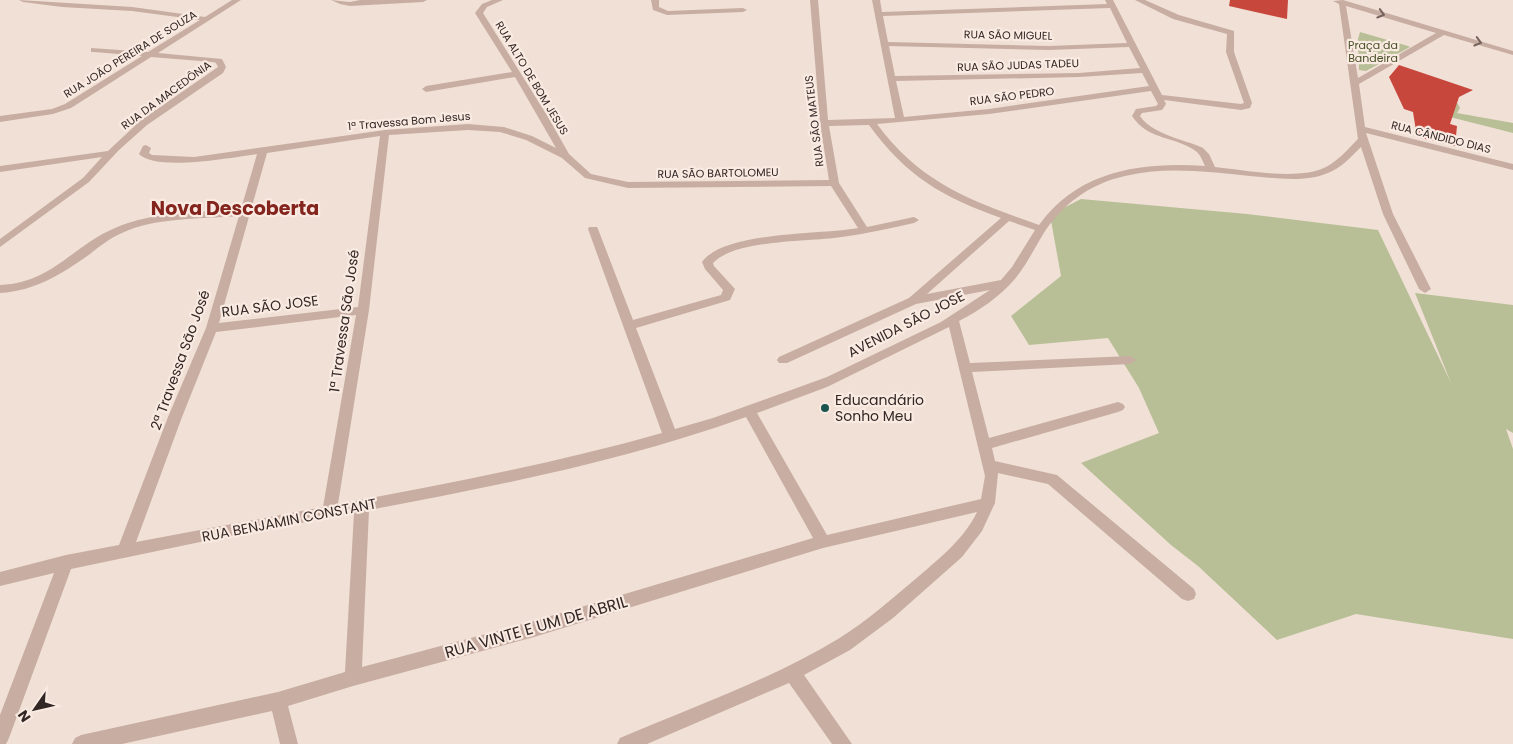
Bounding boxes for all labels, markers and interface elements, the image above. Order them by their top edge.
street label: RUA JOÃO PEREIRA DE SOUZA [60,6,200,102]
one-way arrow [1376,8,1385,18]
street label: RUA ALTO DE BOM JESUS [492,18,572,138]
street label: RUA SÃO MIGUEL [964,26,1053,44]
park label: Praça da Bandeira [1348,37,1398,66]
one-way arrow [1473,37,1481,47]
street label: RUA SÃO JUDAS TADEU [957,55,1079,75]
street label: RUA DA MACEDÔNIA [118,56,215,133]
street label: RUA SÃO MATEUS [800,74,828,168]
street label: RUA SÃO PEDRO [969,83,1056,109]
street label: 1ª Travessa Bom Jesus [347,108,471,134]
street label: RUA CÂNDIDO DIAS [1389,117,1493,157]
street label: RUA SÃO BARTOLOMEU [657,164,779,182]
district label: Nova Descoberta [151,195,319,222]
street label: 1ª Travessa São José [324,248,364,394]
street label: AVENIDA SÃO JOSE [844,286,968,362]
street label: 2ª Travessa São José [145,287,215,433]
street label: RUA SÃO JOSE [220,290,320,322]
place label: Educandário Sonho Meu [835,390,924,426]
marker: Educandário Sonho Meu [819,402,831,414]
street label: RUA BENJAMIN CONSTANT [200,493,378,547]
street label: RUA VINTE E UM DE ABRIL [442,590,630,664]
north arrow [10,684,60,734]
text: N [13,706,35,726]

